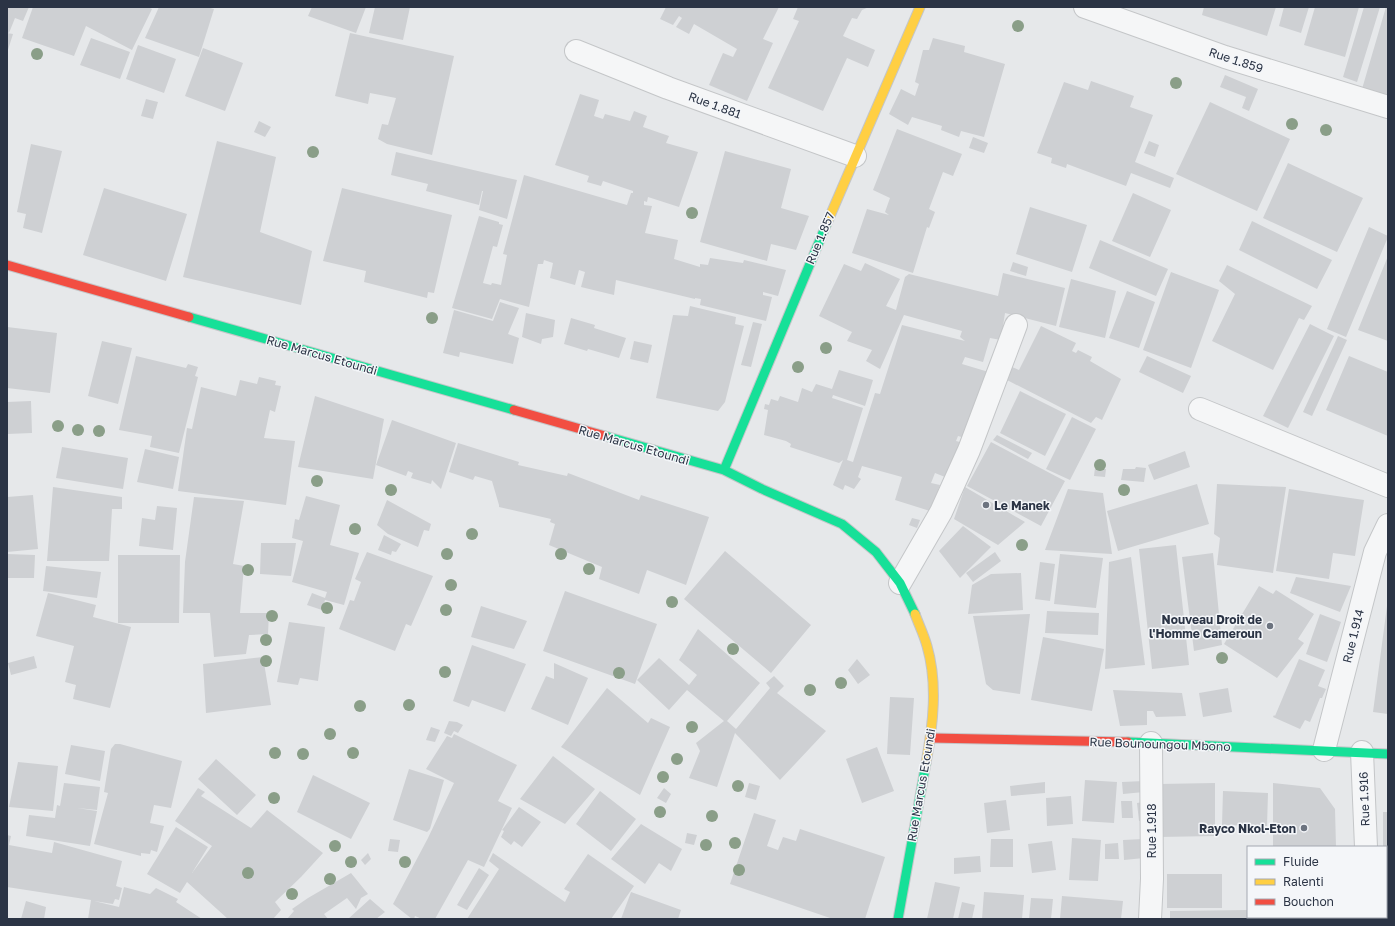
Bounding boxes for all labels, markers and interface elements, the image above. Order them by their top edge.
street label: Rue 1.859 [1207,44,1265,76]
street label: Rue 1.881 [687,89,744,122]
street label: Rue 1.857 [802,210,838,266]
street label: Rue Marcus Etoundi [265,332,379,378]
street label: Rue Marcus Etoundi [577,422,691,468]
place label: Le Manek [994,498,1050,513]
marker: Le Manek [981,500,991,510]
street label: Rue 1.914 [1339,608,1367,664]
place label: Nouveau Droit de l'Homme Cameroun [1149,612,1262,641]
marker: Nouveau Droit de l'Homme Cameroun [1265,621,1275,631]
street label: Rue Marcus Etoundi [904,727,938,843]
street label: Rue Bounoungou Mbono [1089,734,1231,754]
street label: Rue 1.916 [1356,771,1372,827]
street label: Rue 1.918 [1144,804,1159,858]
place label: Rayco Nkol-Eton [1199,821,1296,836]
marker: Rayco Nkol-Eton [1299,823,1309,833]
legend [1247,846,1387,918]
text: Fluide [1283,854,1319,869]
text: Ralenti [1283,874,1324,889]
text: Bouchon [1283,894,1334,909]

